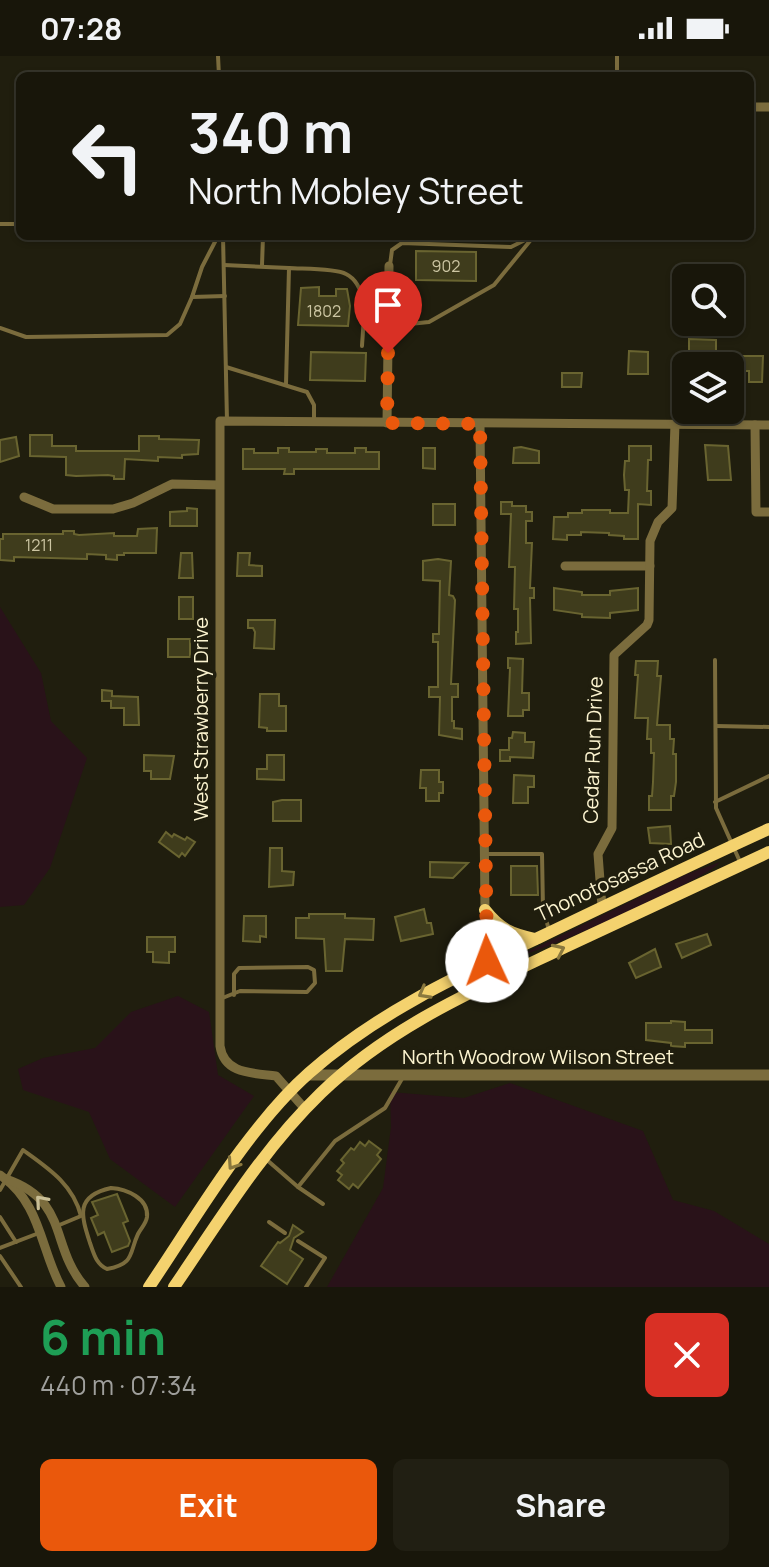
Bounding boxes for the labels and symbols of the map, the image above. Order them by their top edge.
house number: 902 [432,255,460,277]
pin [354,271,422,353]
house number: 1802 [307,300,341,322]
house number: 1211 [25,534,53,556]
street label: West Strawberry Drive [187,617,214,821]
street label: Cedar Run Drive [576,676,609,824]
street label: Thonotosassa Road [531,825,709,928]
position arrow [445,919,529,1003]
one-way arrow [551,944,565,960]
one-way arrow [419,983,433,999]
street label: North Woodrow Wilson Street [402,1043,674,1070]
one-way arrow [227,1156,242,1170]
one-way arrow [36,1195,51,1210]

